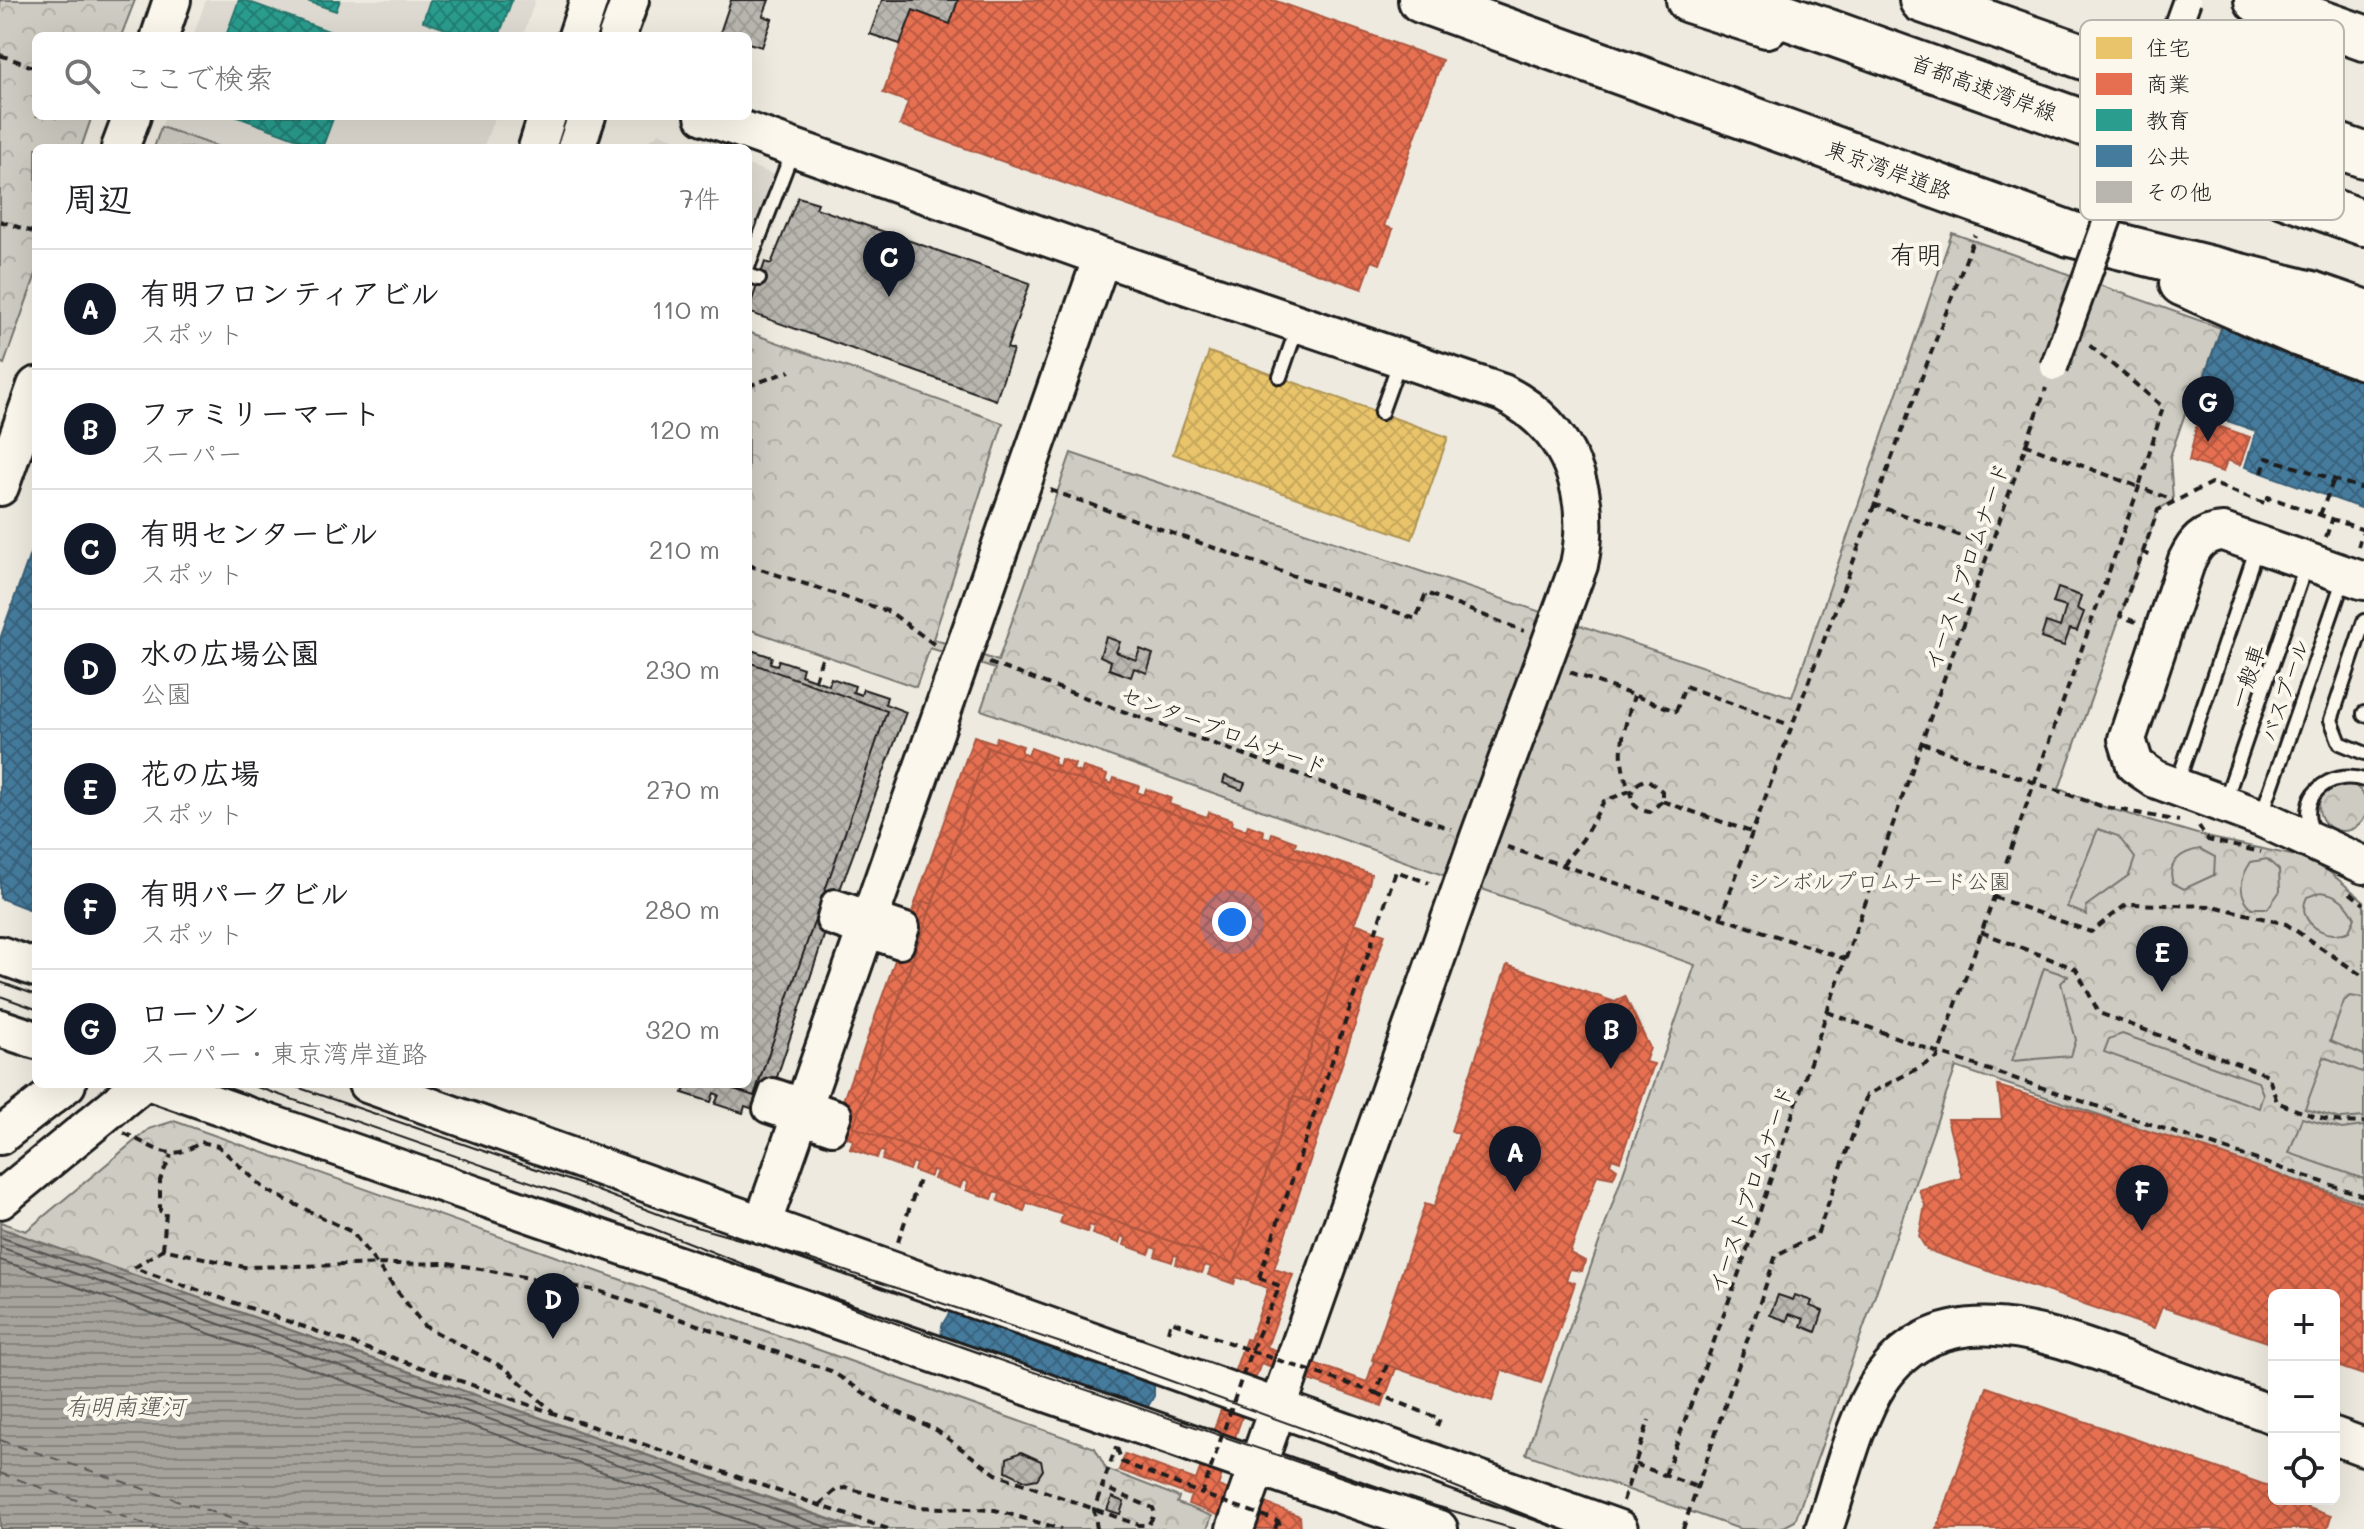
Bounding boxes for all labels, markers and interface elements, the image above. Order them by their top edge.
legend [2080,20,2344,220]
search box [32,32,752,120]
text: 住宅 [2146,33,2190,62]
street label: 首都高速湾岸線 [1907,47,2061,127]
icon: search [60,54,104,98]
text: ここで検索 [124,57,274,97]
text: 商業 [2146,69,2190,98]
text: 教育 [2146,105,2190,134]
street label: 東京湾岸道路 [1822,133,1956,205]
text: 公共 [2146,141,2190,170]
text: 周辺 [64,175,132,220]
text: その他 [2146,177,2212,206]
text: 7件 [680,181,720,215]
pin: C [863,231,915,297]
district label: 有明 [1890,237,1942,271]
text: 有明フロンティアビル [140,272,440,312]
text: A [81,292,99,326]
text: 110 m [652,292,720,326]
text: スポット [140,316,244,350]
pin: G [2182,376,2234,442]
text: ファミリーマート [140,392,381,432]
text: B [81,412,99,446]
text: 120 m [649,412,720,446]
text: スーパー [140,436,243,470]
street label: イーストプロムナード [1917,458,2015,674]
text: 有明センタービル [140,512,379,552]
text: C [80,532,100,566]
text: 210 m [649,532,720,566]
text: スポット [140,556,244,590]
text: 水の広場公園 [140,632,320,672]
street label: バスプール [2253,635,2315,745]
street label: 一般車 [2223,640,2271,712]
text: D [81,652,99,686]
text: 230 m [645,652,720,686]
text: 公園 [140,676,192,710]
street label: センタープロムナード [1116,679,1332,781]
text: 花の広場 [140,752,260,792]
text: E [82,772,98,806]
text: 270 m [646,772,720,806]
text: スポット [140,796,244,830]
park label: シンボルプロムナード公園 [1747,866,2011,895]
text: 有明パークビル [140,872,349,912]
text: F [82,892,98,926]
text: 280 m [645,892,720,926]
your location [1212,902,1252,942]
text: スポット [140,916,244,950]
pin: E [2136,926,2188,992]
text: ローソン [140,992,260,1032]
pin: B [1585,1003,1637,1069]
text: G [80,1012,100,1046]
text: 320 m [645,1012,720,1046]
text: スーパー · 東京湾岸道路 [140,1036,427,1070]
street label: イーストプロムナード [1701,1081,1799,1297]
pin: A [1489,1126,1541,1192]
pin: F [2116,1165,2168,1231]
pin: D [527,1273,579,1339]
map controls [2268,1289,2340,1505]
button: + [2268,1289,2340,1361]
button: − [2268,1361,2340,1433]
water label: 有明南運河 [65,1390,188,1421]
button: locate [2268,1433,2340,1505]

